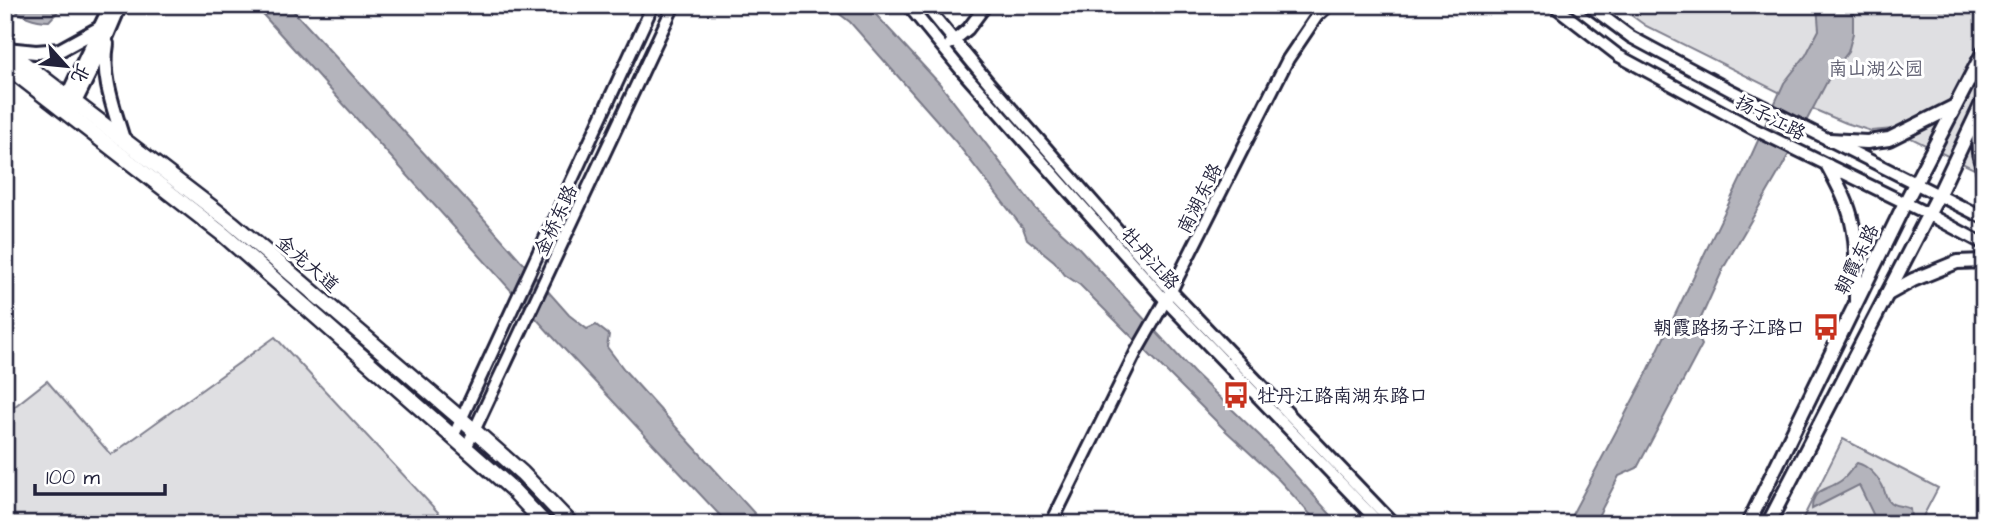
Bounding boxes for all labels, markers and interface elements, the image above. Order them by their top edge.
north arrow [32,32,102,102]
park label: 南山湖公园 [1828,56,1924,83]
text: 北 [63,58,96,88]
street label: 扬子江路 [1730,89,1810,148]
street label: 南湖东路 [1171,159,1230,239]
street label: 金桥东路 [528,180,585,261]
street label: 朝霞东路 [1829,220,1886,300]
street label: 牡丹江路 [1114,222,1185,296]
street label: 金龙大道 [269,229,345,299]
bus stop icon: 朝霞路扬子江路口 [1811,312,1841,342]
place label: 朝霞路扬子江路口 [1653,315,1805,342]
bus stop icon: 牡丹江路南湖东路口 [1221,380,1251,410]
place label: 牡丹江路南湖东路口 [1257,383,1428,410]
scale bar [35,452,164,496]
text: 100 m [46,463,101,492]

